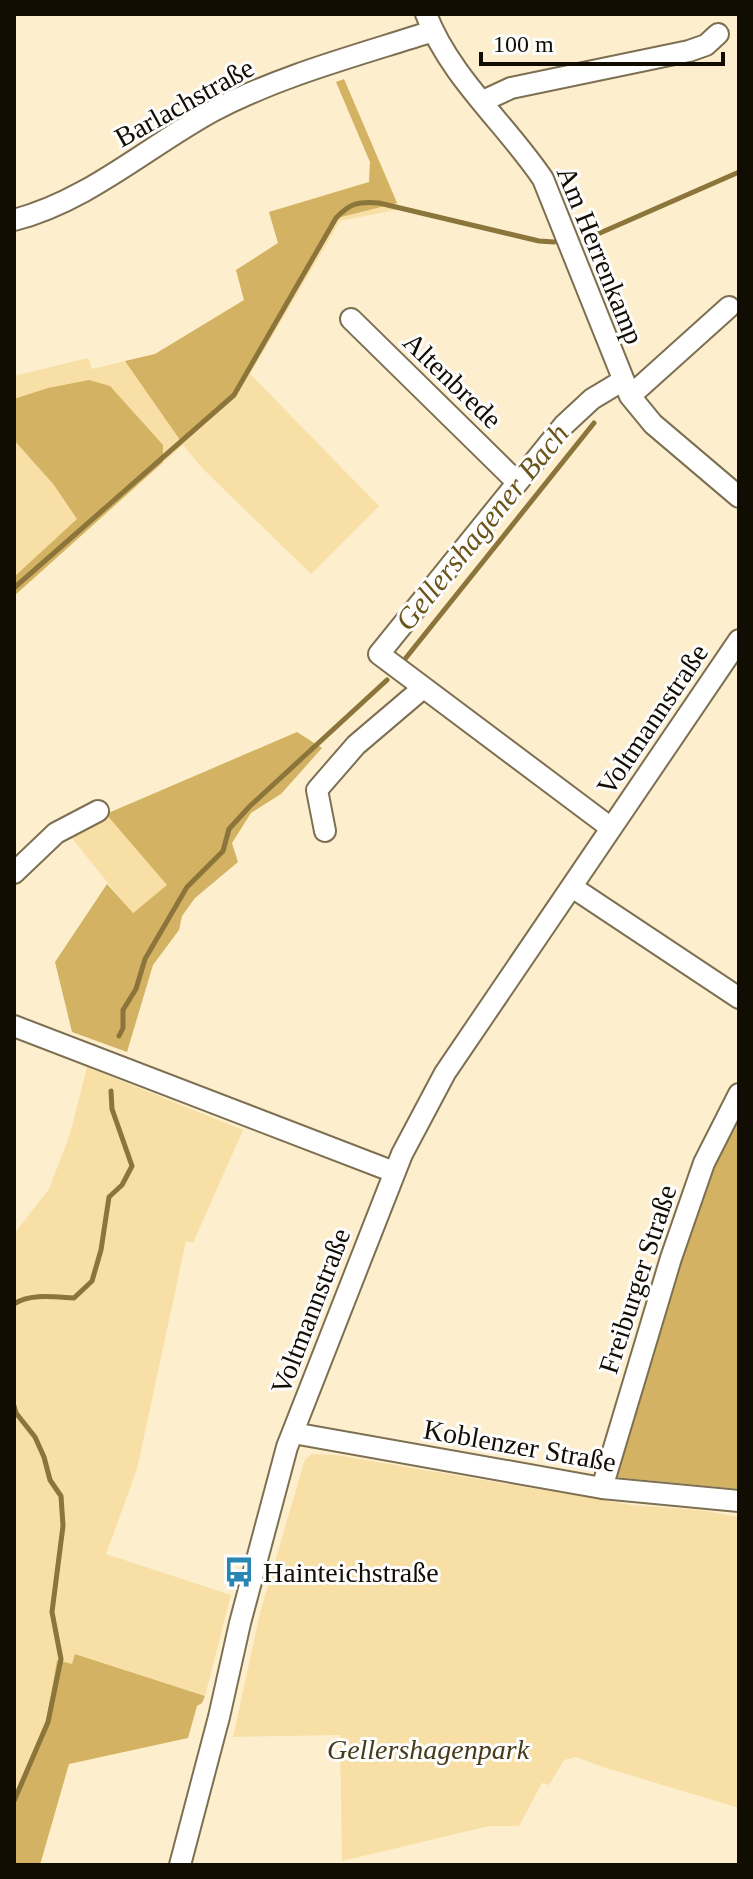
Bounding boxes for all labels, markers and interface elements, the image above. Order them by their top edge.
scale bar [481,16,723,66]
text: 100 m [493,31,554,57]
street label: Barlachstraße [109,52,259,153]
street label: Am Herrenkamp [551,162,650,349]
street label: Altenbrede [397,326,508,435]
water label: Gellershagener Bach [388,417,575,636]
street label: Voltmannstraße [591,638,714,801]
street label: Freiburger Straße [592,1181,683,1377]
street label: Voltmannstraße [265,1224,356,1399]
street label: Koblenzer Straße [421,1413,619,1478]
bus stop icon: Hainteichstraße [222,1555,256,1589]
place label: Hainteichstraße [263,1557,439,1588]
park label: Gellershagenpark [327,1734,530,1765]

